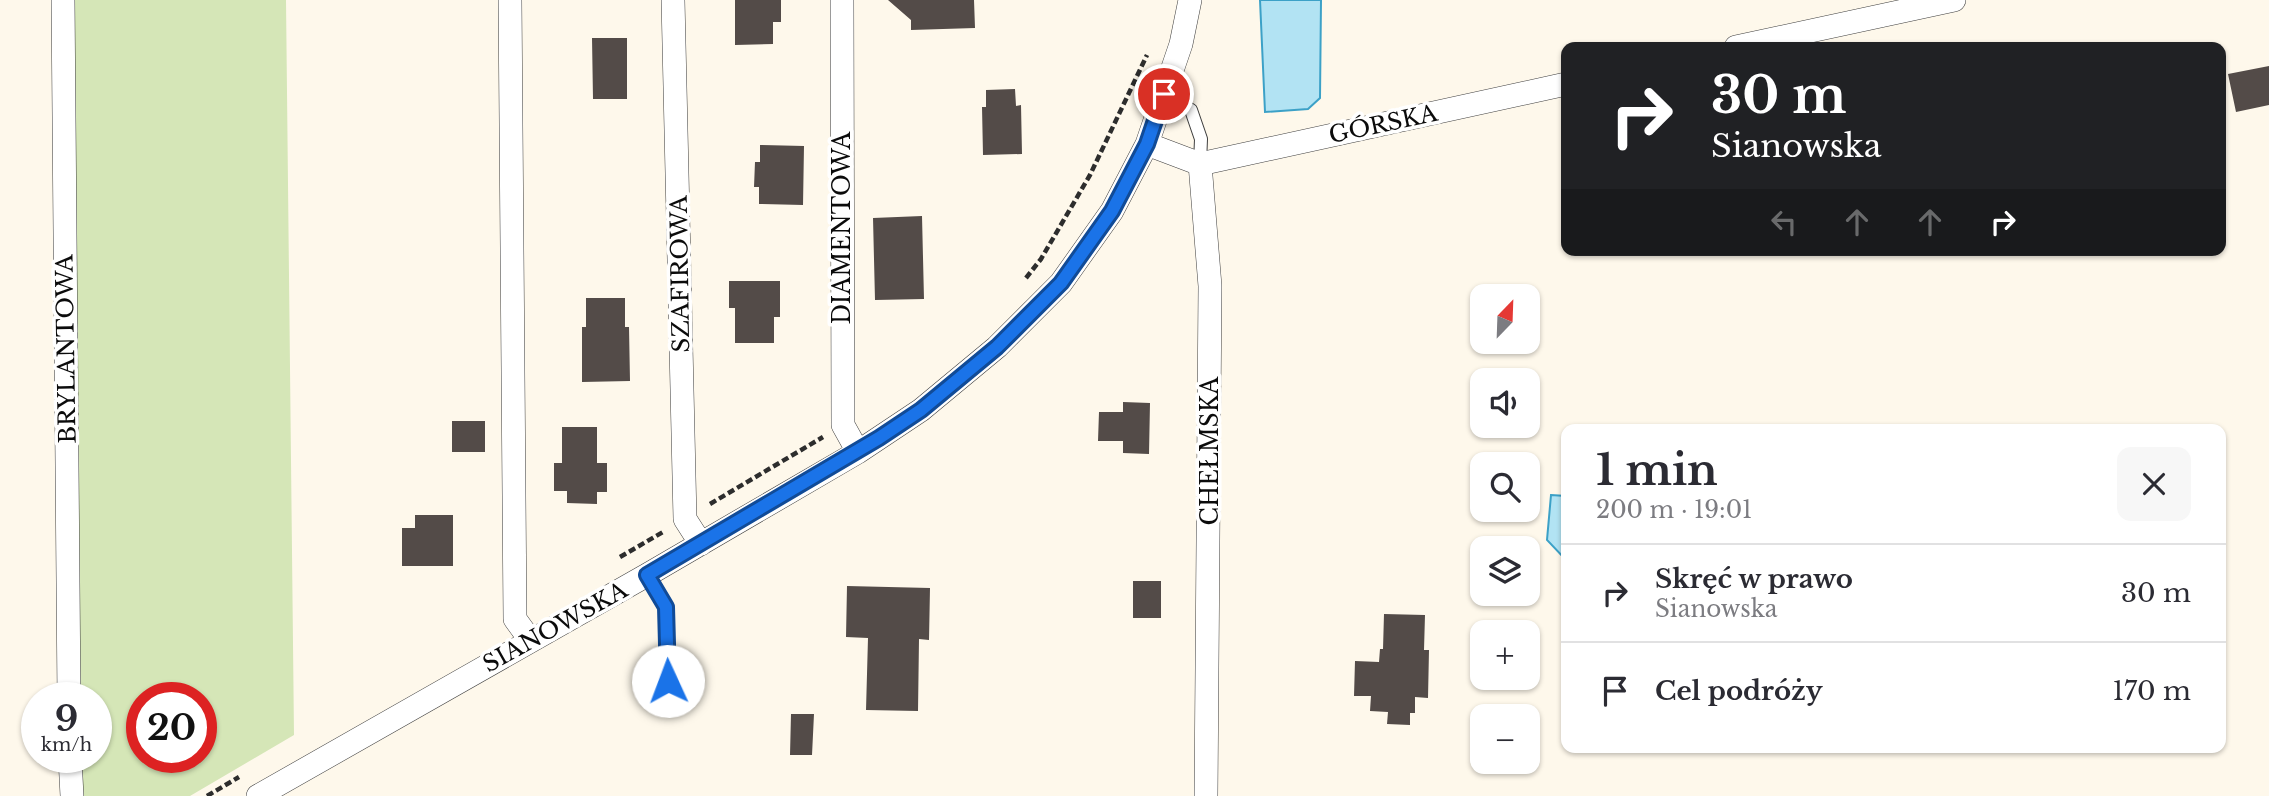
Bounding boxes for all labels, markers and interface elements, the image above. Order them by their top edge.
pin [1134,64,1194,124]
text: 30 m [1711,65,1846,126]
icon: right [1596,70,1687,161]
icon: arrive [1145,75,1183,113]
street label: GÓRSKA [1326,98,1441,149]
text: Sianowska [1711,126,1882,166]
street label: DIAMENTOWA [828,131,856,324]
street label: SZAFIROWA [665,194,695,353]
icon: left [1765,203,1803,241]
icon: ahead [1838,203,1876,241]
icon: ahead [1911,203,1949,241]
icon: right [1984,203,2022,241]
street label: BRYLANTOWA [50,253,82,444]
north arrow [1470,284,1540,354]
map controls [1470,284,1540,774]
button: sound [1470,368,1540,438]
street label: CHEŁMSKA [1196,375,1224,525]
text: 1 min [1596,444,1718,496]
button: close [2117,447,2191,521]
button: search [1470,452,1540,522]
text: 200 m · 19:01 [1596,496,1752,524]
button: layers [1470,536,1540,606]
text: Skręć w prawo [1655,563,1853,595]
icon: right [1596,574,1634,612]
street label: SIANOWSKA [478,575,633,678]
text: 30 m [2121,577,2191,609]
text: Sianowska [1655,595,1778,623]
button: + [1470,620,1540,690]
position arrow [631,644,705,718]
icon: arrive [1596,672,1634,710]
text: Cel podróży [1655,675,1823,707]
text: 170 m [2112,675,2191,707]
speed limit sign: 20 [126,682,217,773]
text: 9 [55,697,78,740]
button: − [1470,704,1540,774]
text: km/h [41,734,92,756]

